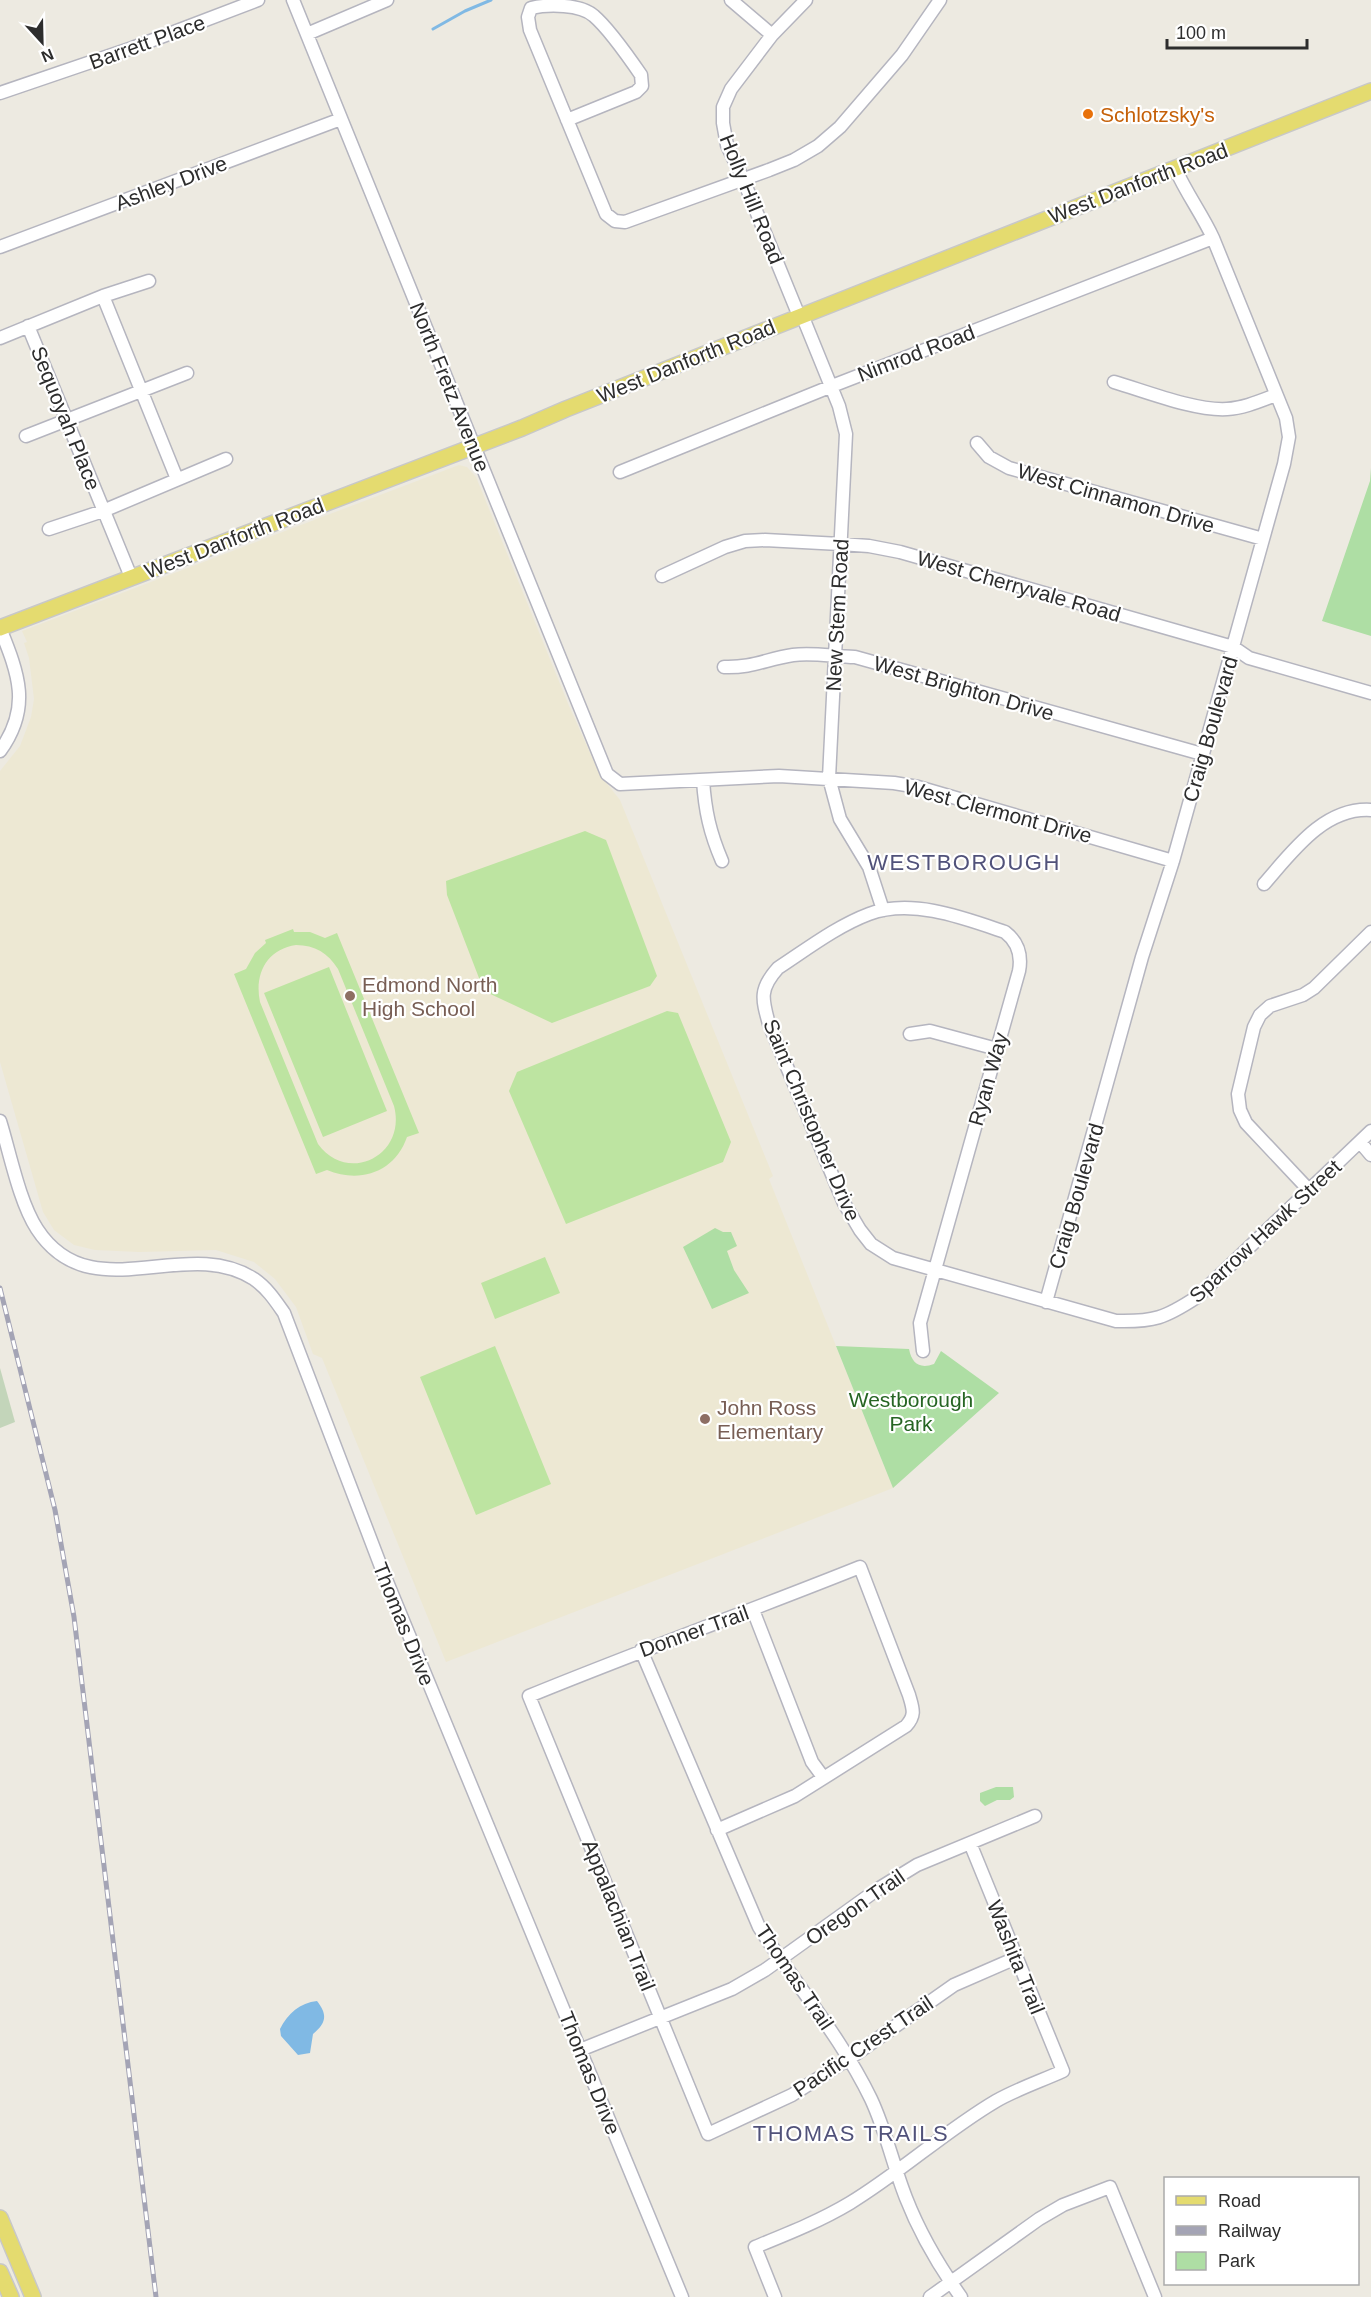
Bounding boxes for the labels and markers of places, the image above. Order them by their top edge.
place label: Schlotzsky's [1100,103,1215,126]
marker: Schlotzsky's [1081,107,1095,121]
place label: Edmond North High School [362,973,497,1020]
marker: Edmond North High School [343,989,357,1003]
place label: John Ross Elementary [717,1396,824,1443]
marker: John Ross Elementary [698,1412,712,1426]

